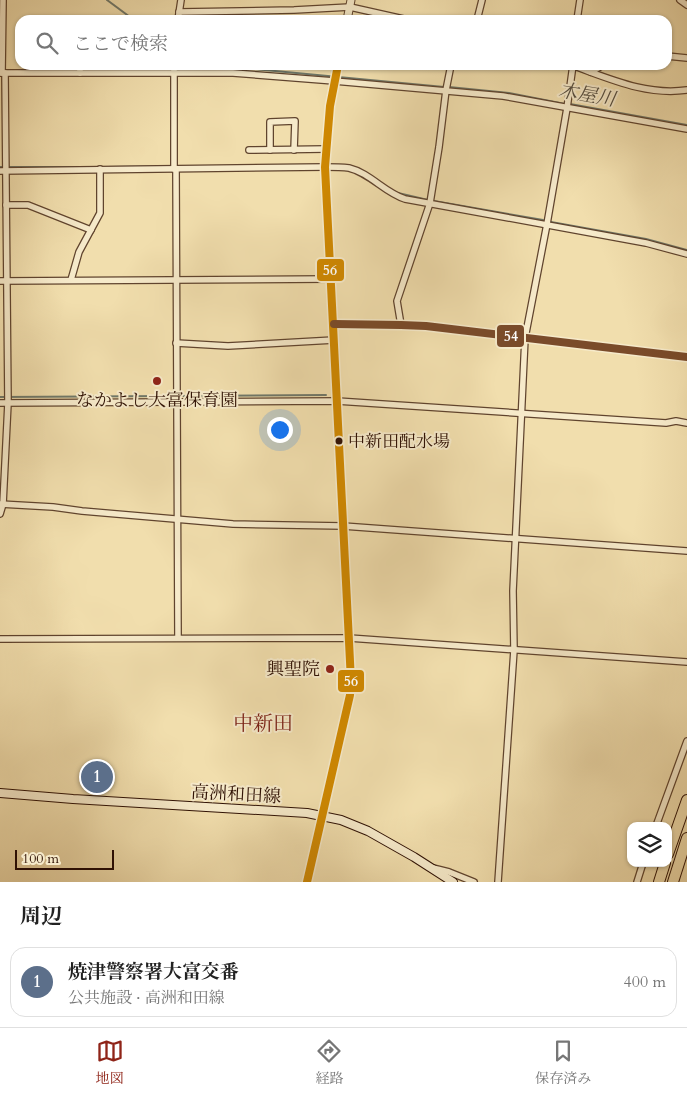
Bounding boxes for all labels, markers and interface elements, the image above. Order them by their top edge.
search box [15,15,672,70]
icon: search [33,29,61,57]
text: ここで検索 [73,31,168,57]
water label: 木屋川 [556,77,619,113]
line badge: 56 [316,258,345,282]
text: 56 [323,261,337,280]
line badge: 54 [496,324,525,348]
text: 54 [504,327,518,346]
marker: なかよし大富保育園 [151,375,163,387]
place label: なかよし大富保育園 [76,388,238,413]
your location [267,417,293,443]
place label: 中新田配水場 [348,430,450,453]
marker: 中新田配水場 [334,436,344,446]
place label: 興聖院 [266,657,320,682]
marker: 興聖院 [324,663,336,675]
line badge: 56 [337,669,365,693]
text: 56 [344,672,358,691]
district label: 中新田 [233,710,293,737]
pin: 1 [81,758,113,796]
street label: 高洲和田線 [190,780,282,809]
map controls [627,822,672,867]
button: layers [627,822,672,867]
scale bar [15,847,114,870]
text: 100 m [22,849,59,868]
text: 周辺 [20,902,62,931]
text: 焼津警察署大富交番 [68,959,239,985]
text: 1 [33,971,41,993]
text: 400 m [624,971,666,993]
text: 公共施設 · 高洲和田線 [68,987,225,1009]
tab: 地図 [96,1037,124,1088]
tab: 経路 [315,1037,343,1088]
tab: 保存済み [535,1037,591,1088]

